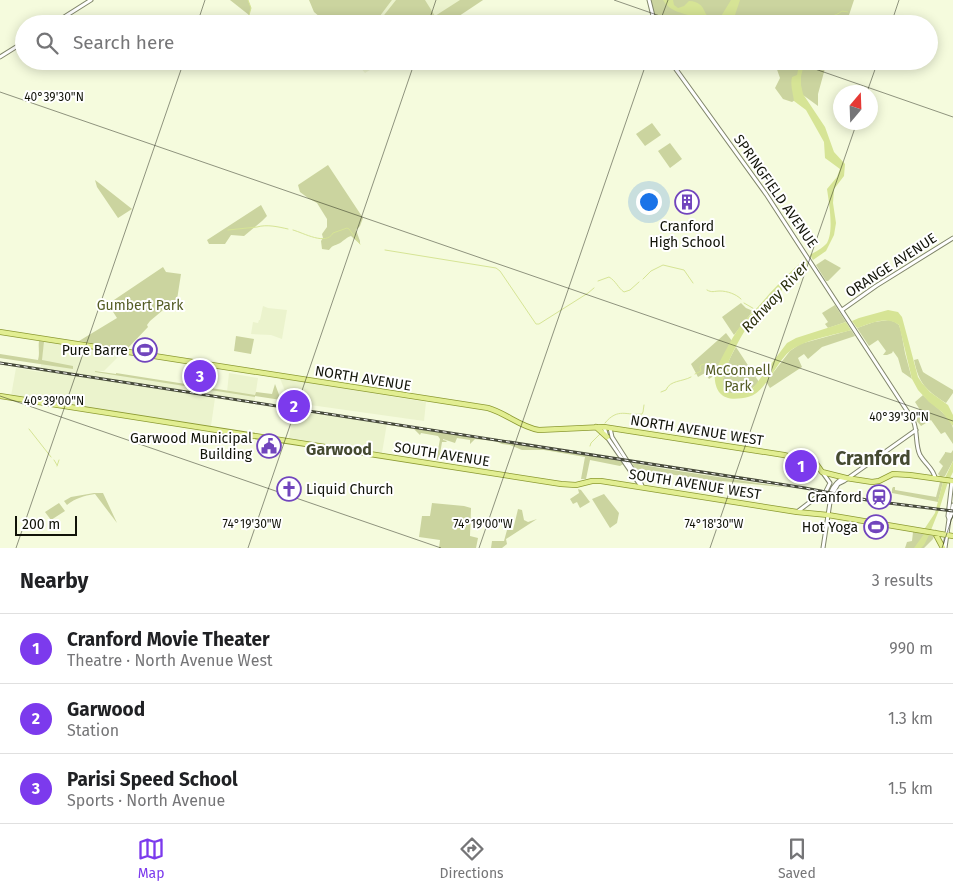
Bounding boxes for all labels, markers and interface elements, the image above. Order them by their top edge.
search box [15,15,938,70]
icon: search [33,29,61,57]
text: Search here [73,31,174,54]
north arrow [833,85,878,130]
text: 40°39'30"N [24,90,84,104]
street label: SPRINGFIELD AVENUE [730,131,821,251]
your location [636,189,662,215]
building icon: Cranford High School [674,189,700,215]
place label: Cranford High School [649,218,725,251]
street label: ORANGE AVENUE [843,230,940,301]
water label: Rahway River [738,257,813,336]
park label: Gumbert Park [97,297,184,314]
sports icon: Pure Barre [132,337,158,363]
place label: Pure Barre [62,342,128,359]
pin: 3 [184,357,216,395]
street label: NORTH AVENUE [314,362,412,395]
park label: McConnell Park [705,362,771,395]
pin: 2 [278,387,310,425]
text: 40°39'00"N [24,394,84,408]
text: 40°39'30"N [869,410,929,424]
street label: NORTH AVENUE WEST [629,412,765,450]
place label: Garwood Municipal Building [130,430,253,463]
public building icon: Garwood Municipal Building [256,433,282,459]
street label: SOUTH AVENUE [393,439,491,470]
district label: Garwood [306,440,372,459]
pin: 1 [785,447,817,485]
district label: Cranford [835,447,911,470]
street label: SOUTH AVENUE WEST [628,466,763,503]
church icon: Liquid Church [276,476,302,502]
place label: Liquid Church [306,481,393,498]
station icon: Cranford [866,484,892,510]
place label: Cranford [808,489,862,506]
scale bar [15,513,78,536]
sports icon: Hot Yoga [863,514,889,540]
text: 200 m [22,516,60,533]
text: 74°19'30"W [223,517,282,531]
text: 74°19'00"W [453,517,513,531]
text: 74°18'30"W [684,517,744,531]
place label: Hot Yoga [802,519,858,536]
text: Nearby [20,568,88,594]
text: 3 results [872,571,933,590]
text: Cranford Movie Theater [67,628,270,651]
text: 1 [32,639,40,658]
text: 990 m [889,639,933,658]
text: Theatre · North Avenue West [67,651,273,670]
text: Garwood [67,698,145,721]
text: 2 [32,709,40,728]
text: 1.3 km [888,709,933,728]
text: Station [67,721,119,740]
text: Parisi Speed School [67,768,238,791]
text: 3 [32,779,40,798]
text: 1.5 km [888,779,933,798]
text: Sports · North Avenue [67,791,225,810]
tab: Map [137,835,165,882]
tab: Directions [439,835,504,882]
tab: Saved [778,835,816,882]

